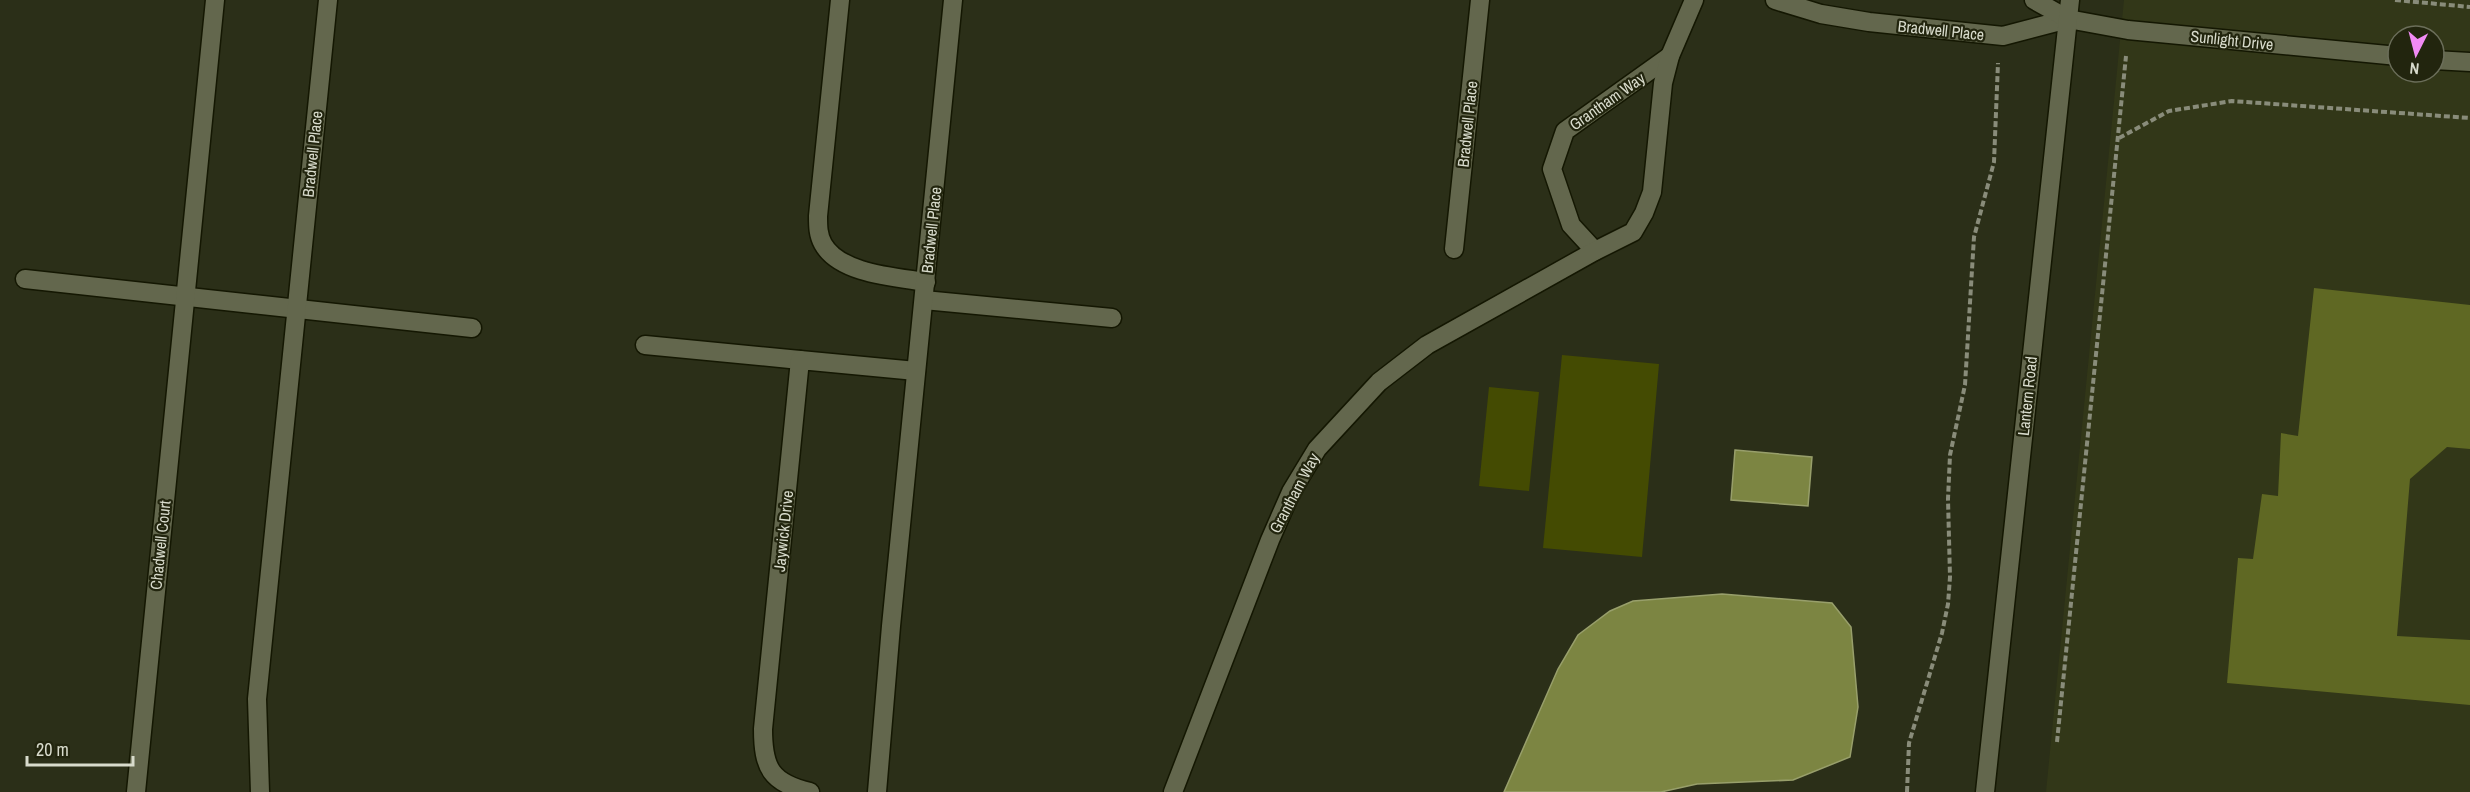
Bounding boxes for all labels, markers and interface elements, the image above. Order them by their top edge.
street label: Bradwell Place [1897,15,1985,45]
north arrow [2386,24,2446,84]
street label: Sunlight Drive [2190,25,2274,55]
text: N [2409,57,2420,80]
street label: Grantham Way [1565,67,1650,135]
street label: Bradwell Place [1452,80,1482,168]
street label: Bradwell Place [297,110,327,198]
street label: Bradwell Place [916,186,946,274]
street label: Lantern Road [2012,355,2042,437]
street label: Grantham Way [1264,449,1325,537]
street label: Jaywick Drive [768,489,798,573]
street label: Chadwell Court [144,499,176,591]
scale bar [27,729,134,767]
text: 20 m [36,737,69,762]

